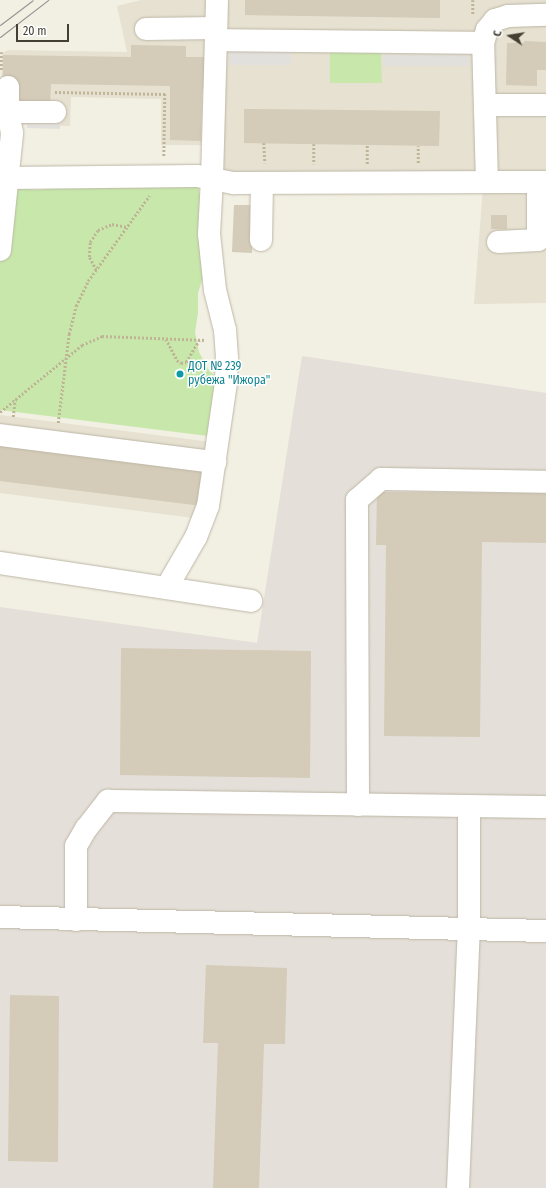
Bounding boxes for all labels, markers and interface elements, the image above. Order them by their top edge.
scale bar [18,16,71,42]
north arrow [490,16,530,56]
text: 20 m [23,24,47,38]
text: С [491,29,505,38]
place label: ДОТ № 239 рубежа "Ижора" [188,360,270,388]
marker: ДОТ № 239 рубежа "Ижора" [175,369,185,379]

